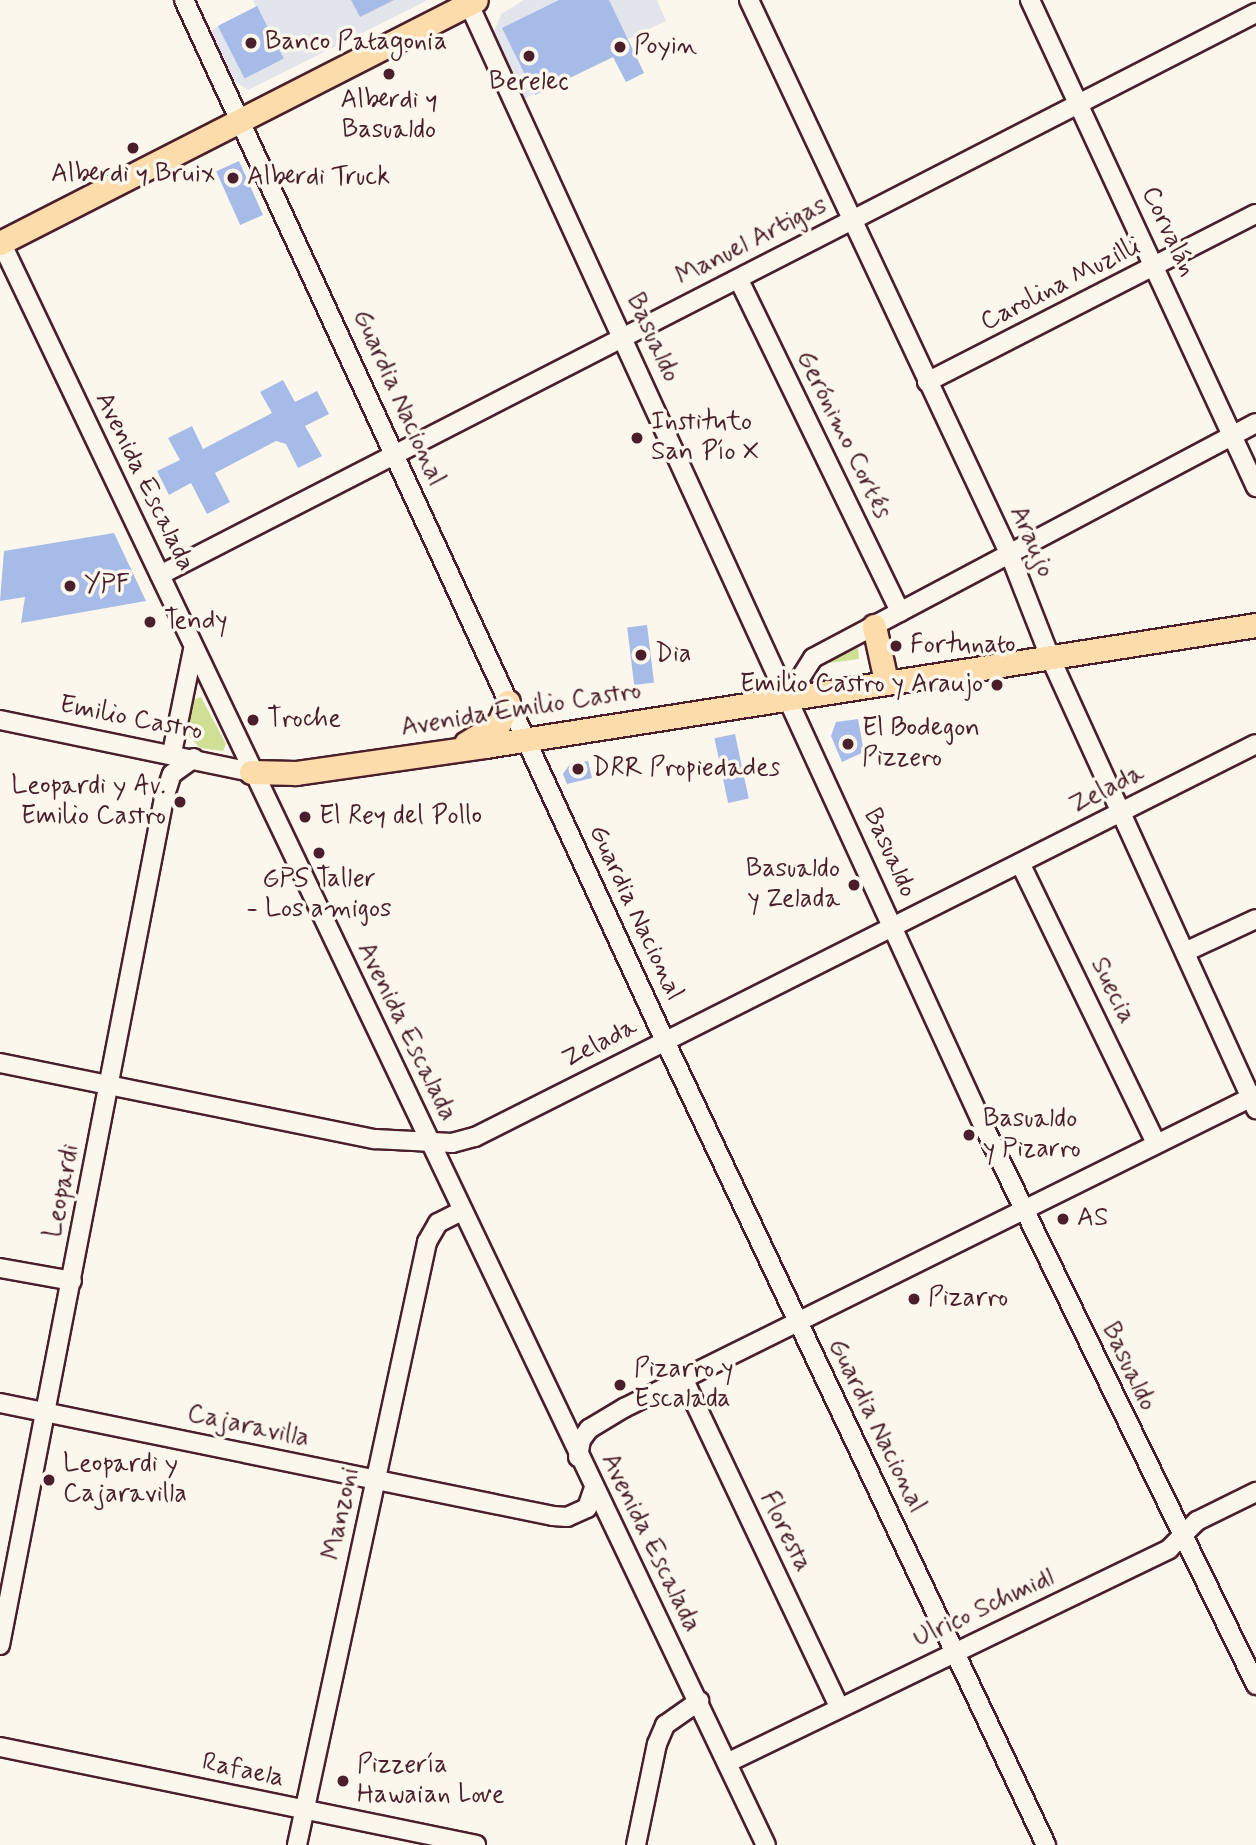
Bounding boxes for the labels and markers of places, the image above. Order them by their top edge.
place label: Banco Patagonia [265,27,441,59]
place label: Poyin [634,31,697,63]
marker: Banco Patagonia [243,35,259,51]
marker: Poyin [612,39,628,55]
marker: Berelec [521,48,537,64]
marker: Alberdi y Basualdo [381,66,397,82]
place label: Berelec [489,67,569,99]
place label: Alberdi y Basualdo [340,85,438,146]
marker: Alberdi y Bruix [125,140,141,156]
place label: Alberdi y Bruix [51,159,215,191]
place label: Alberdi Truck [247,162,390,194]
marker: Alberdi Truck [225,170,241,186]
place label: Instituto San Pío X [651,407,758,468]
marker: Instituto San Pío X [629,430,645,446]
place label: YPF [84,570,130,602]
marker: YPF [62,578,78,594]
place label: Tendy [164,606,228,638]
marker: Tendy [142,614,158,630]
place label: Fortunato [910,630,1016,662]
marker: Fortunato [888,638,904,654]
place label: Dia [655,639,692,671]
marker: Dia [633,647,649,663]
place label: Emilio Castro y Araujo [736,669,983,701]
marker: Emilio Castro y Araujo [989,677,1005,693]
place label: Troche [267,704,341,736]
marker: Troche [245,712,261,728]
place label: El Bodegon Pizzero [862,713,980,774]
marker: El Bodegon Pizzero [840,736,856,752]
place label: DRR Propiedades [592,753,780,785]
marker: DRR Propiedades [570,761,586,777]
place label: Leopardi y Av. Emilio Castro [12,771,166,832]
marker: Leopardi y Av. Emilio Castro [172,794,188,810]
place label: El Rey del Pollo [319,801,480,833]
marker: El Rey del Pollo [297,809,313,825]
marker: GPS Taller - Los amigos [311,845,327,861]
place label: Basualdo y Zelada [741,854,840,916]
place label: GPS Taller - Los amigos [251,864,387,926]
marker: Basualdo y Zelada [846,877,862,893]
place label: Basualdo y Pizarro [983,1104,1082,1166]
marker: Basualdo y Pizarro [961,1127,977,1143]
place label: AS [1077,1203,1108,1235]
marker: AS [1055,1211,1071,1227]
place label: Pizarro [928,1283,1008,1315]
marker: Pizarro [906,1291,922,1307]
place label: Pizarro y Escalada [634,1354,733,1416]
marker: Pizarro y Escalada [612,1377,628,1393]
place label: Leopardi y Cajaravilla [63,1449,187,1510]
marker: Leopardi y Cajaravilla [41,1472,57,1488]
place label: Pizzería Hawaian Love [357,1750,507,1812]
marker: Pizzería Hawaian Love [335,1773,351,1789]

